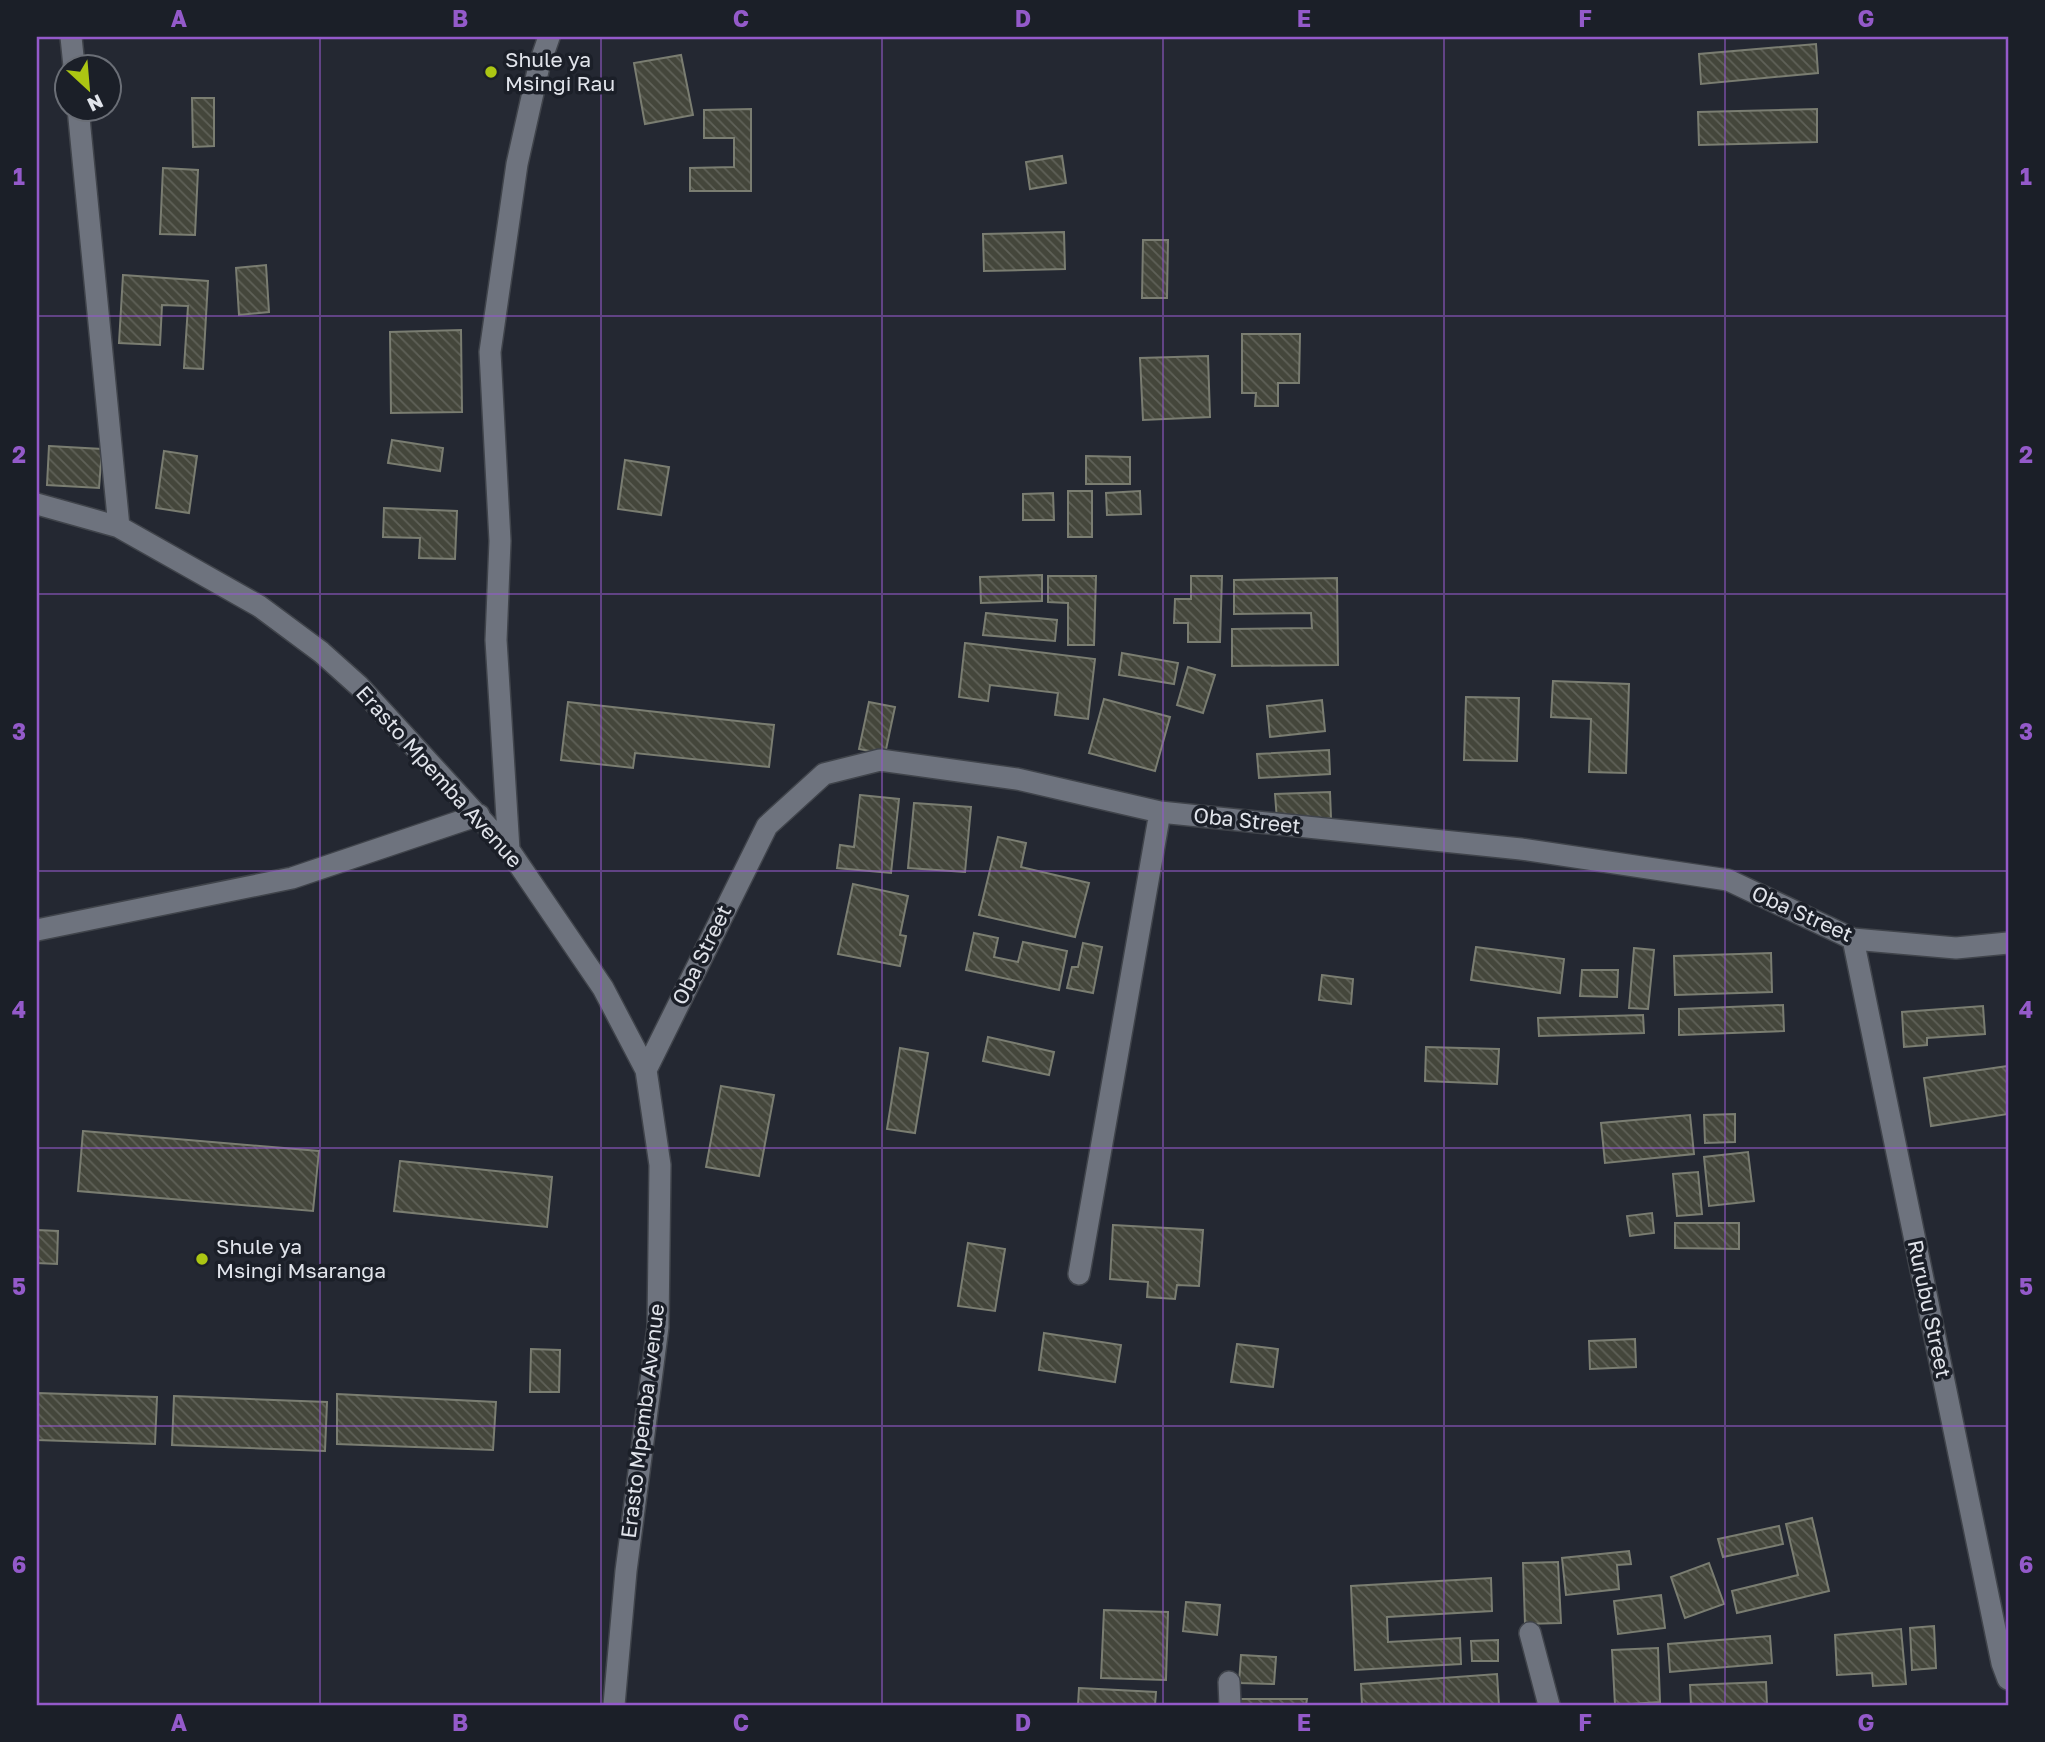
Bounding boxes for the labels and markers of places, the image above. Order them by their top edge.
place label: Shule ya Msingi Rau [505,46,615,96]
marker: Shule ya Msingi Rau [483,64,499,80]
place label: Shule ya Msingi Msaranga [216,1233,386,1283]
marker: Shule ya Msingi Msaranga [194,1251,210,1267]

